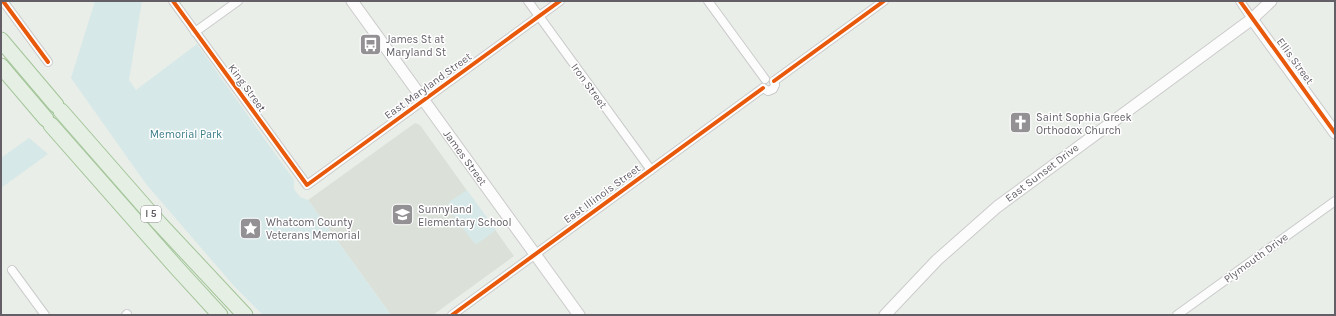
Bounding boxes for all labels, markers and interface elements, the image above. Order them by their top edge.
bus stop icon: James St at Maryland St [357,32,383,58]
place label: James St at Maryland St [386,33,446,59]
street label: Ellis Street [1274,35,1316,87]
street label: East Maryland Street [382,50,474,122]
street label: Iron Street [568,61,610,111]
street label: King Street [225,62,269,114]
church icon: Saint Sophia Greek Orthodox Church [1007,110,1033,136]
place label: Saint Sophia Greek Orthodox Church [1036,111,1132,137]
park label: Memorial Park [150,128,222,141]
street label: James Street [441,128,489,188]
street label: East Sunset Drive [1003,141,1082,205]
street label: East Illinois Street [561,162,643,226]
school or university icon: Sunnyland Elementary School [389,202,415,228]
place label: Sunnyland Elementary School [418,203,511,229]
road number: I 5 [141,206,161,222]
place icon: Whatcom County Veterans Memorial [237,215,263,241]
place label: Whatcom County Veterans Memorial [266,216,360,242]
street label: Plymouth Drive [1221,230,1291,286]

